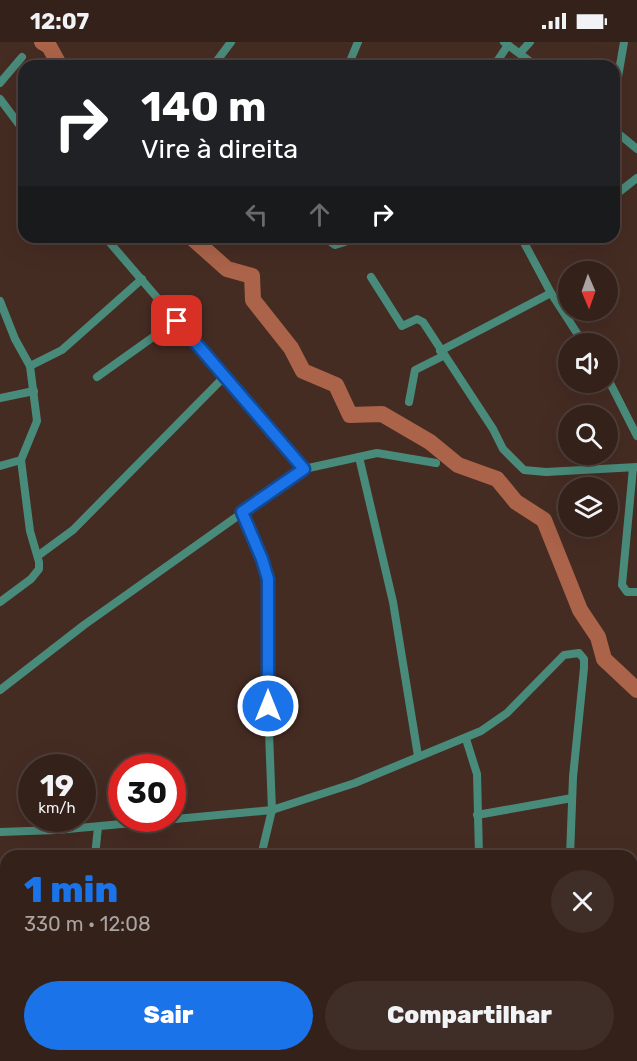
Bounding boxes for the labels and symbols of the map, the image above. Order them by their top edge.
north arrow [558,261,618,321]
pin [151,295,202,346]
position arrow [236,674,300,738]
speed limit sign: 30 [108,754,186,832]

